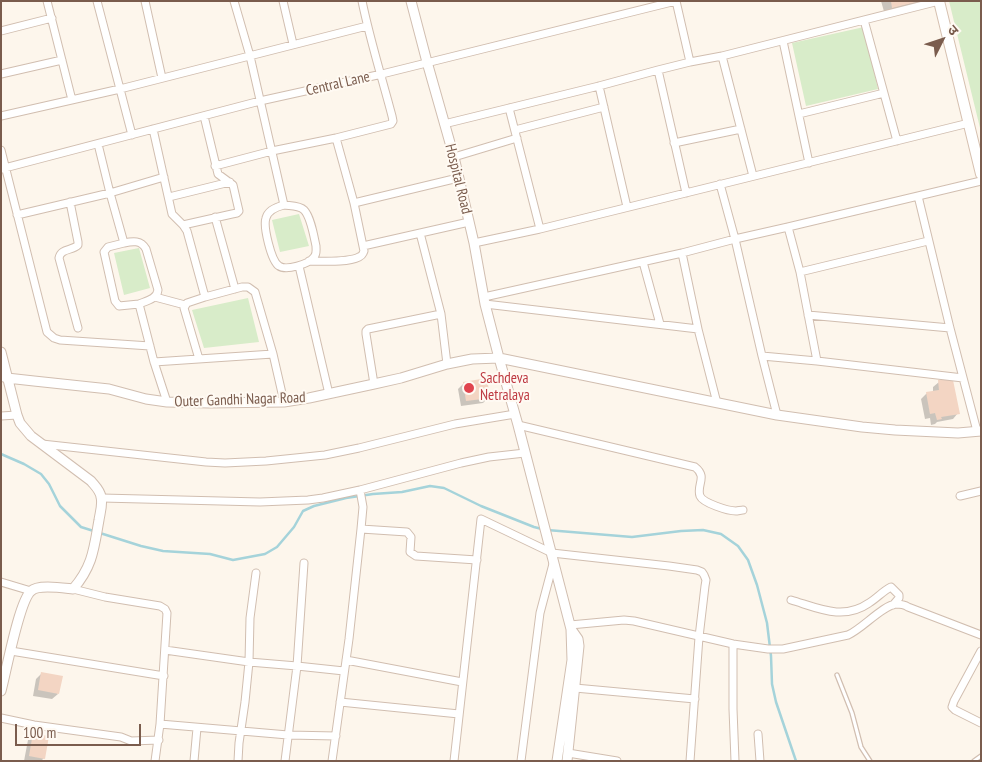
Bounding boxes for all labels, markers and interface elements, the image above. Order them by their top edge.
north arrow [917,15,967,65]
text: उ [944,21,963,39]
street label: Central Lane [304,68,372,100]
street label: Hospital Road [441,142,475,216]
place label: Sachdeva Netralaya [480,370,530,405]
marker: Sachdeva Netralaya [462,381,476,395]
street label: Outer Gandhi Nagar Road [174,389,306,411]
scale bar [18,714,144,746]
text: 100 m [23,723,56,742]

